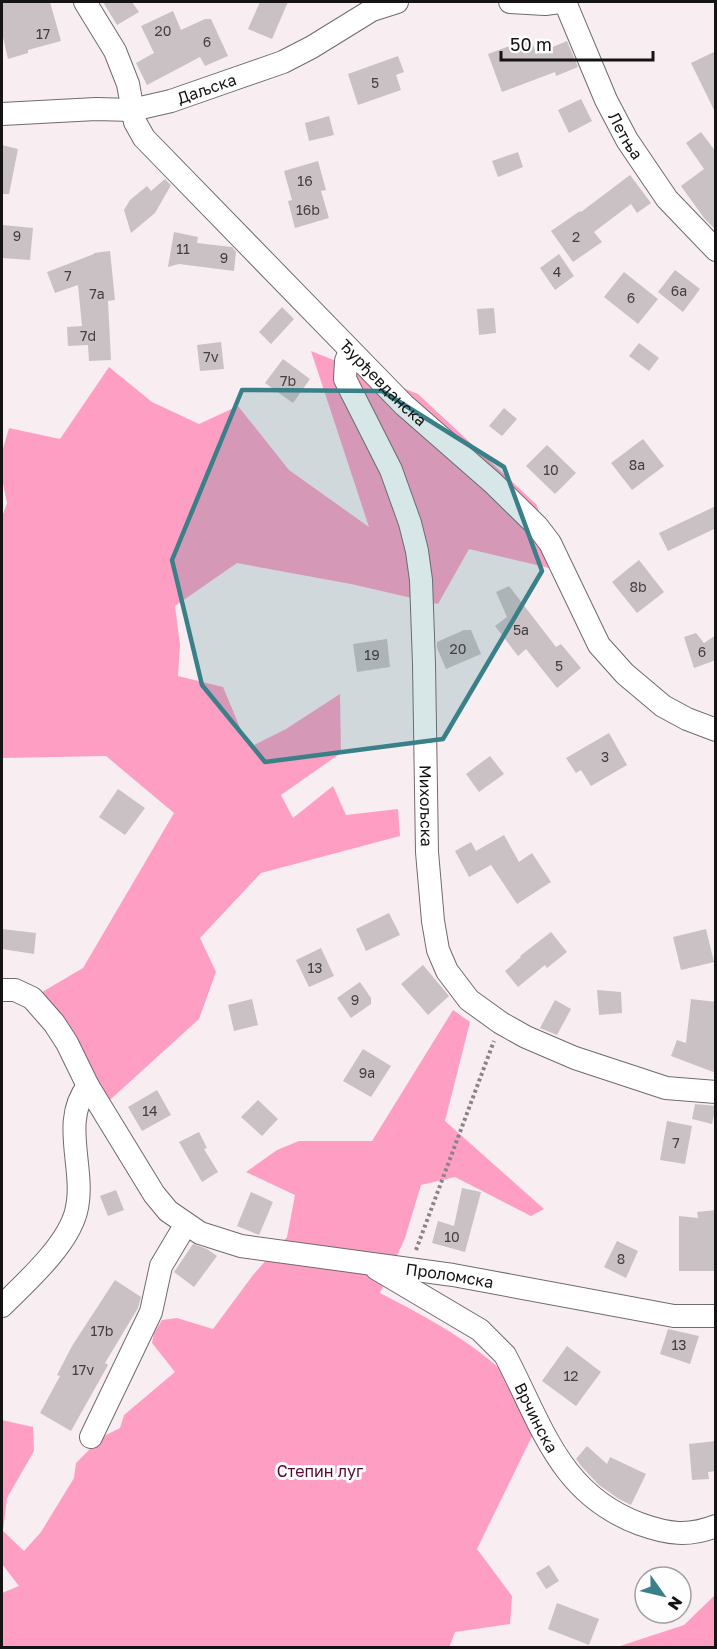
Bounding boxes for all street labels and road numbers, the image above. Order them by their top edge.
street label: Даљска [175,69,239,108]
street label: Летња [604,109,647,163]
street label: Ђурђевданска [335,335,431,430]
street label: Михољска [416,765,437,847]
street label: Проломска [405,1259,495,1292]
street label: Врчинска [510,1379,562,1456]

